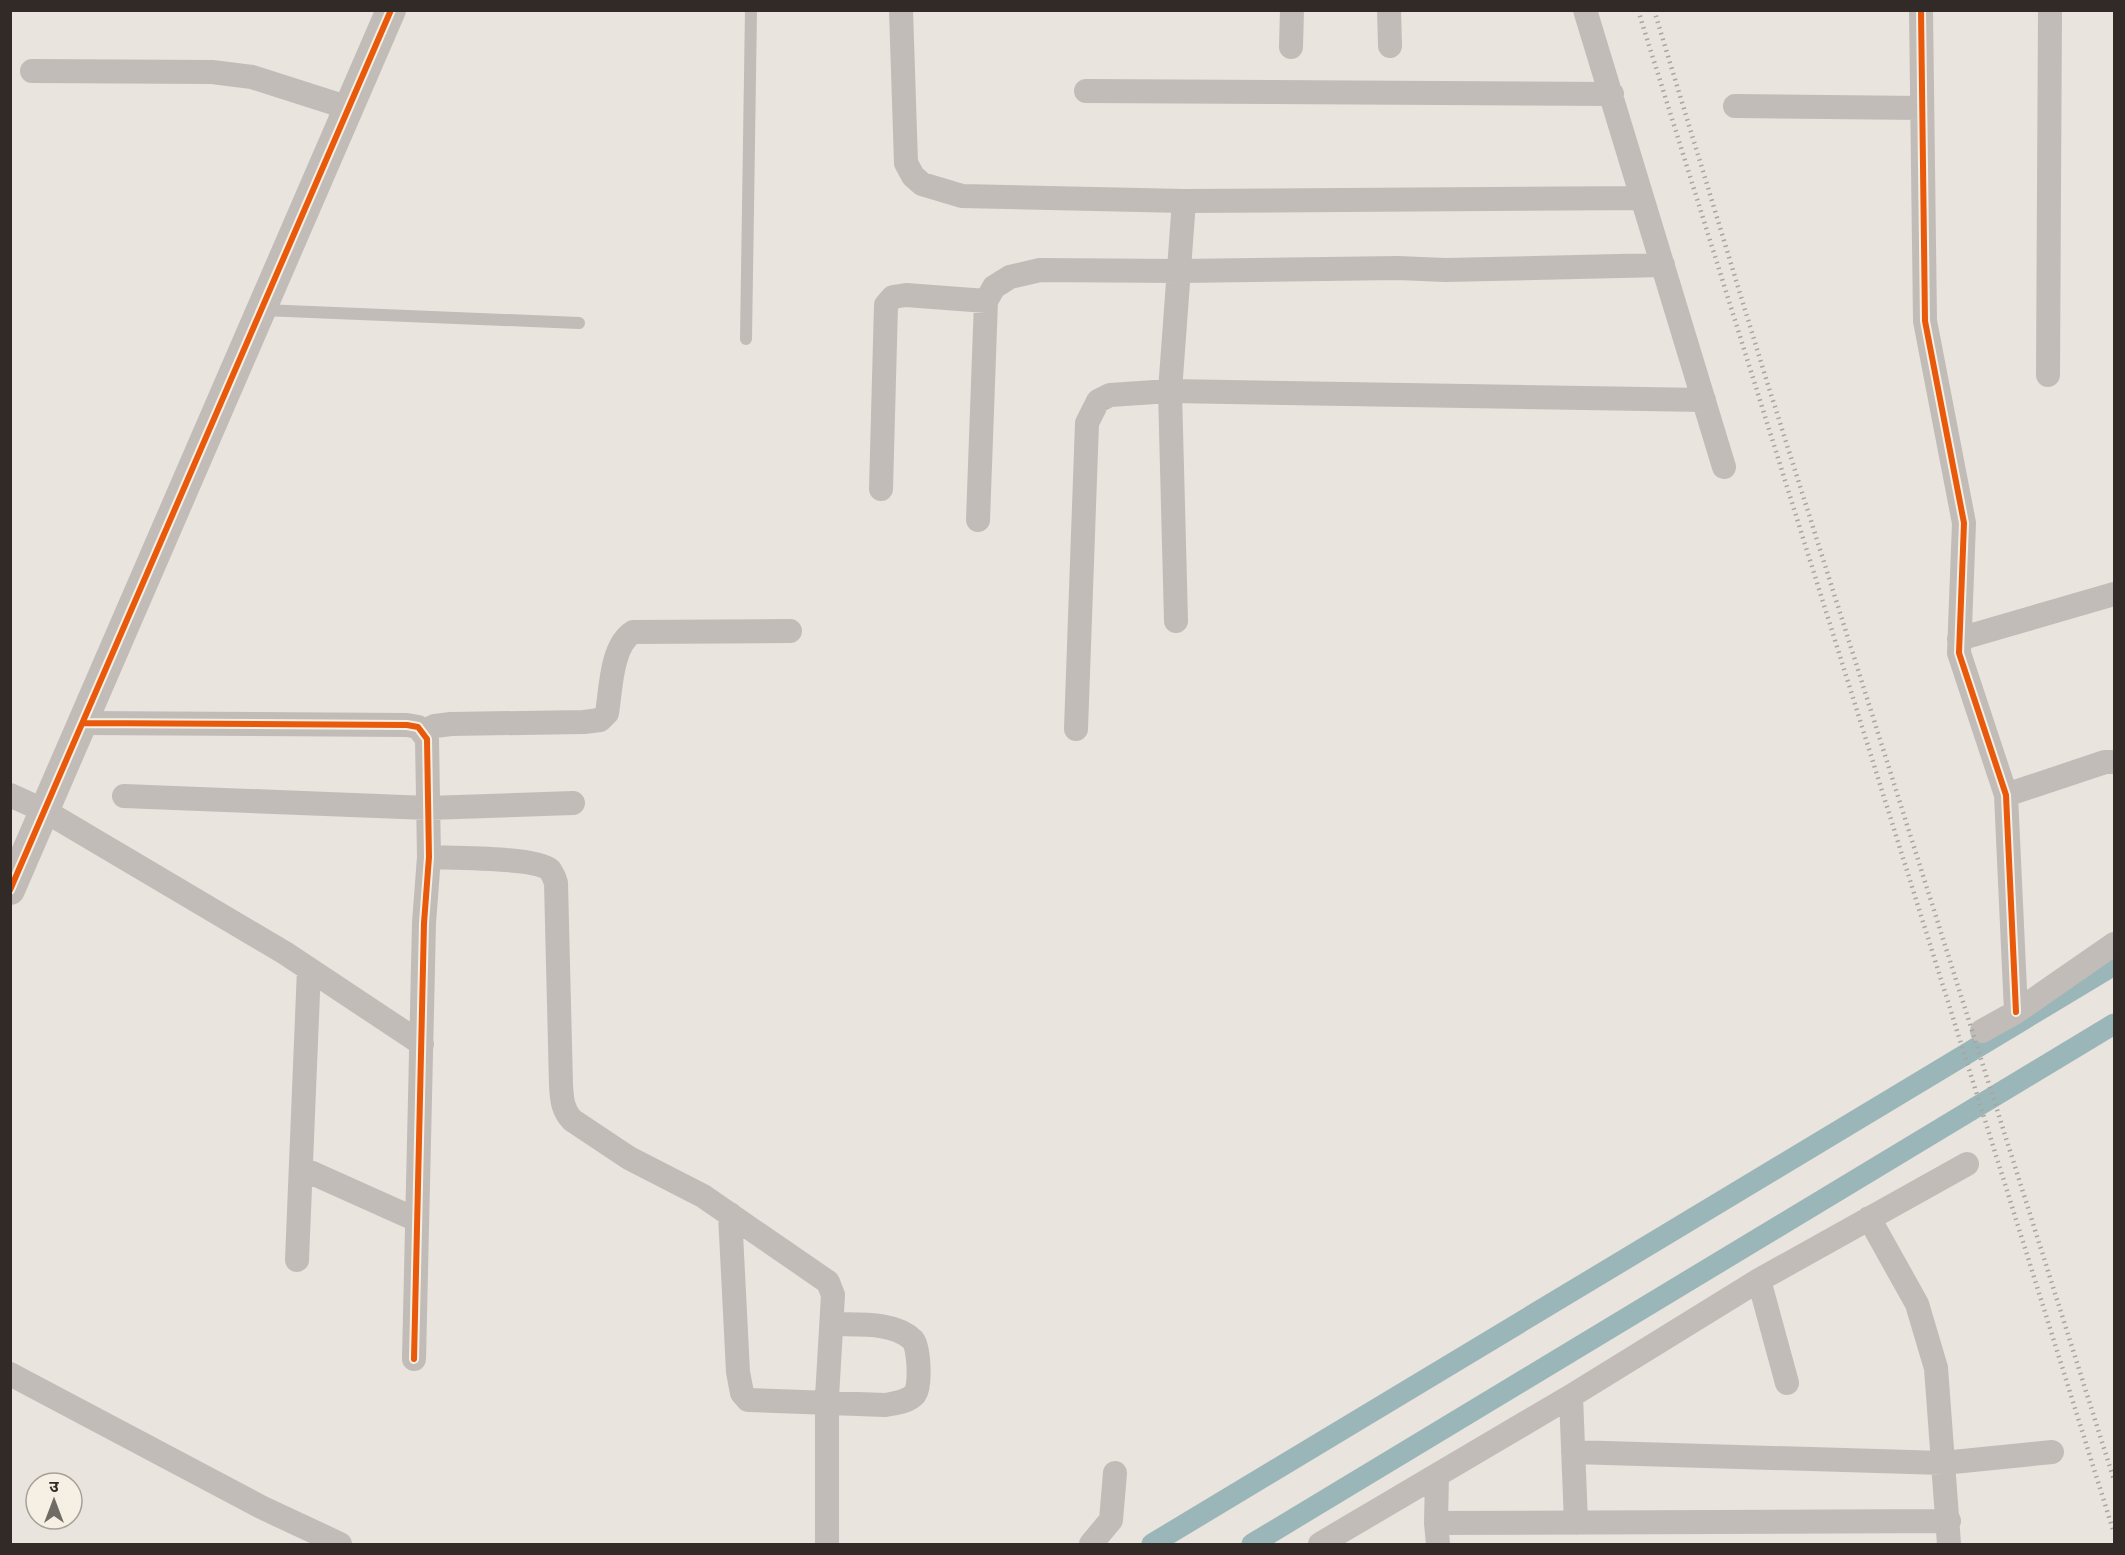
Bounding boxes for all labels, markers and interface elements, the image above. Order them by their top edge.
north arrow [24,1471,84,1531]
text: उ [49,1477,59,1497]

